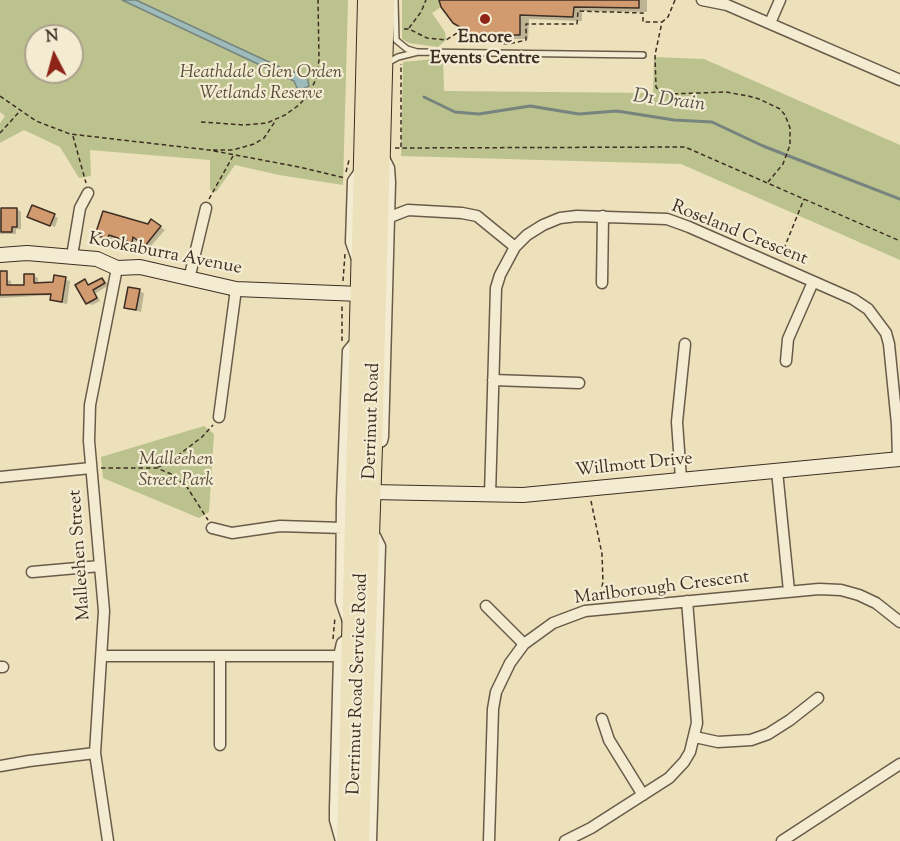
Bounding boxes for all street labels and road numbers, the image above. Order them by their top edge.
street label: Roseland Crescent [668,197,810,271]
street label: Kookaburra Avenue [86,230,244,280]
street label: Derrimut Road [360,362,386,480]
street label: Willmott Drive [574,449,694,483]
street label: Malleehen Street [66,489,96,621]
street label: Marlborough Crescent [573,568,751,610]
street label: Derrimut Road Service Road [344,573,374,795]

